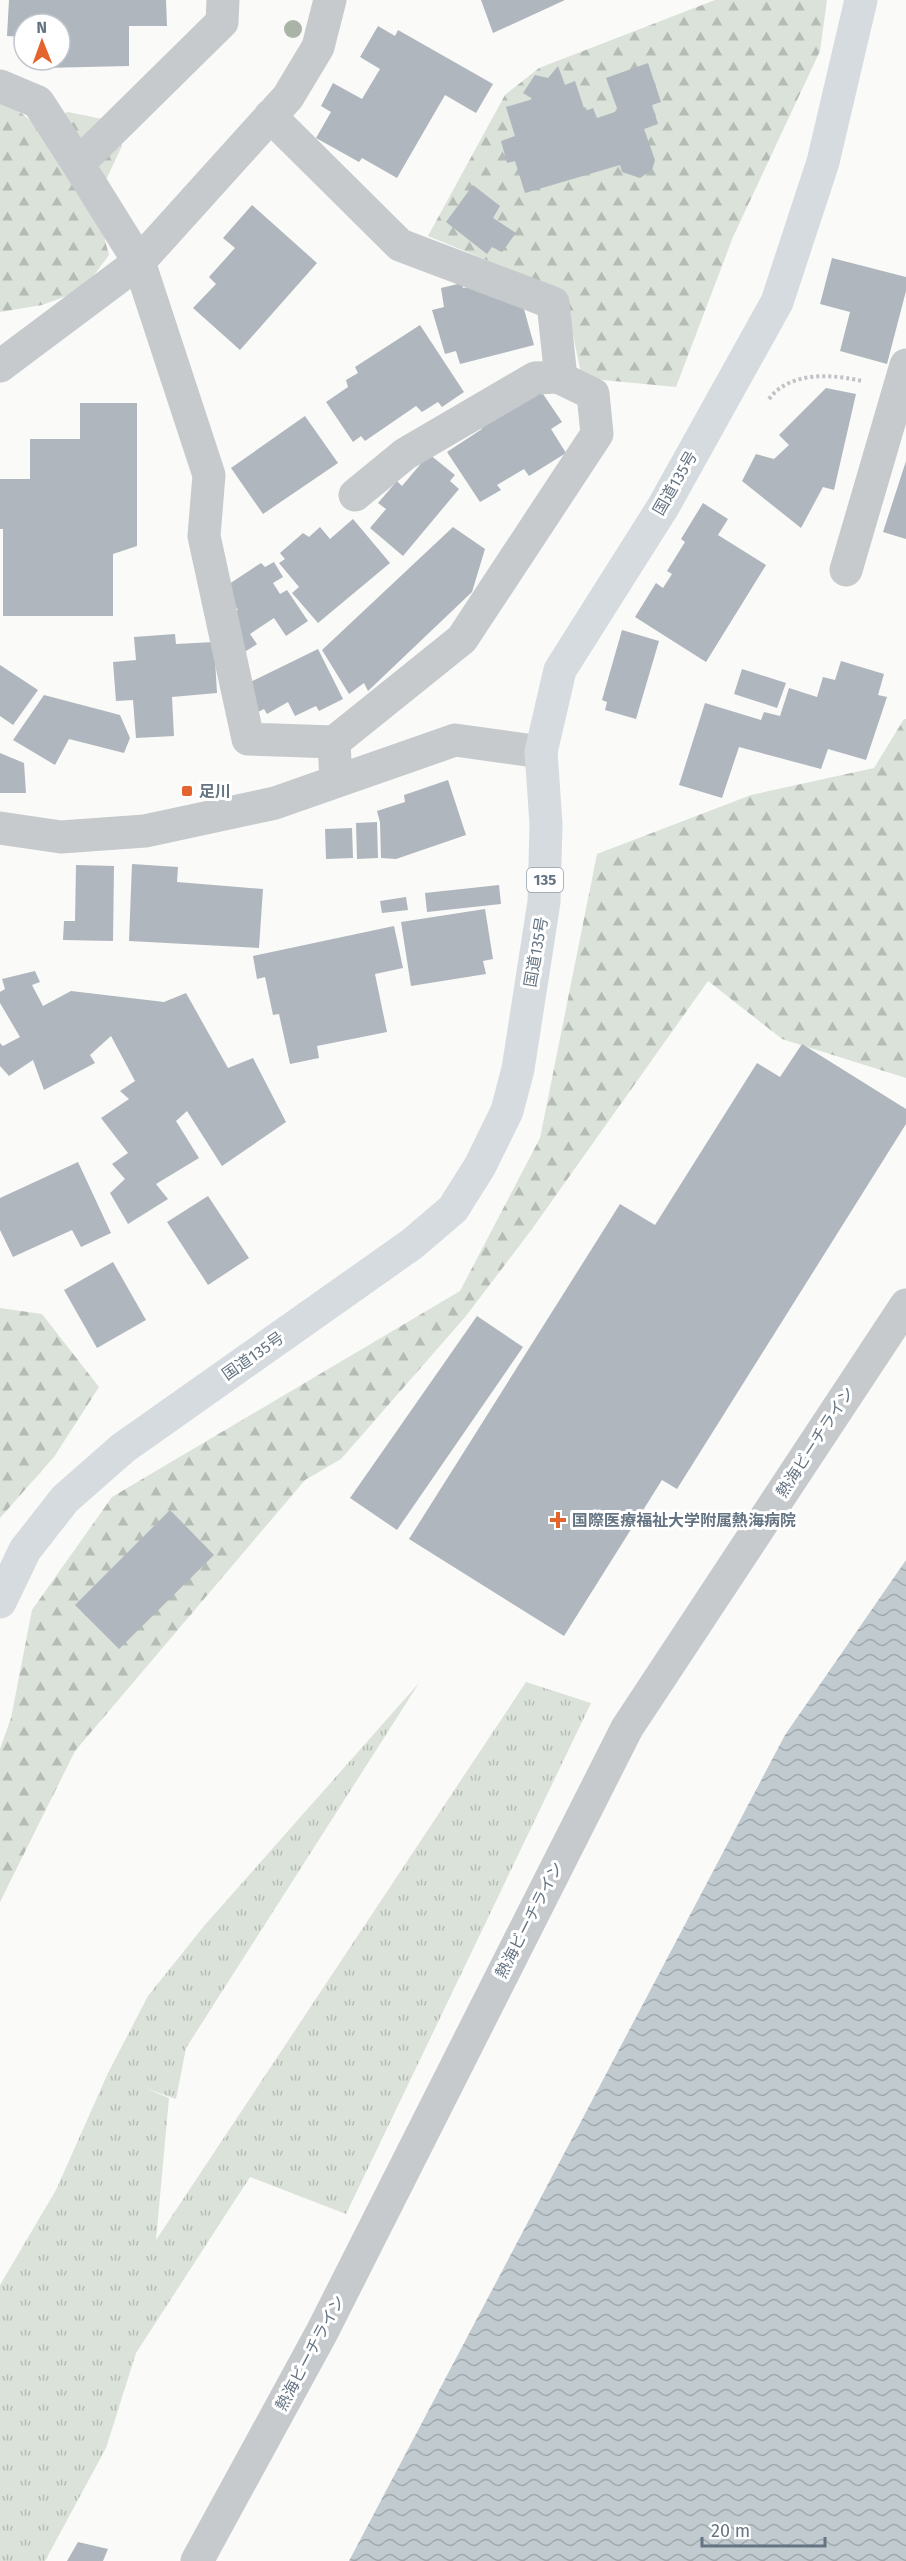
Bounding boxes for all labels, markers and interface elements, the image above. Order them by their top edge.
north arrow [12,12,72,72]
text: N [36,18,47,37]
street label: 国道135号 [649,448,701,518]
place label: 足川 [199,782,231,801]
marker: 足川 [180,784,194,798]
road number: 135 [527,868,563,892]
street label: 国道135号 [520,915,552,989]
street label: 国道135号 [218,1328,288,1384]
street label: 熱海ビーチライン [772,1383,858,1501]
marker: 国際医療福祉大学附属熱海病院 [549,1511,567,1529]
place label: 国際医療福祉大学附属熱海病院 [572,1511,796,1530]
street label: 熱海ビーチライン [491,1859,567,1981]
street label: 熱海ビーチライン [272,2292,348,2414]
scale bar [702,2510,825,2548]
text: 20 m [711,2520,750,2542]

